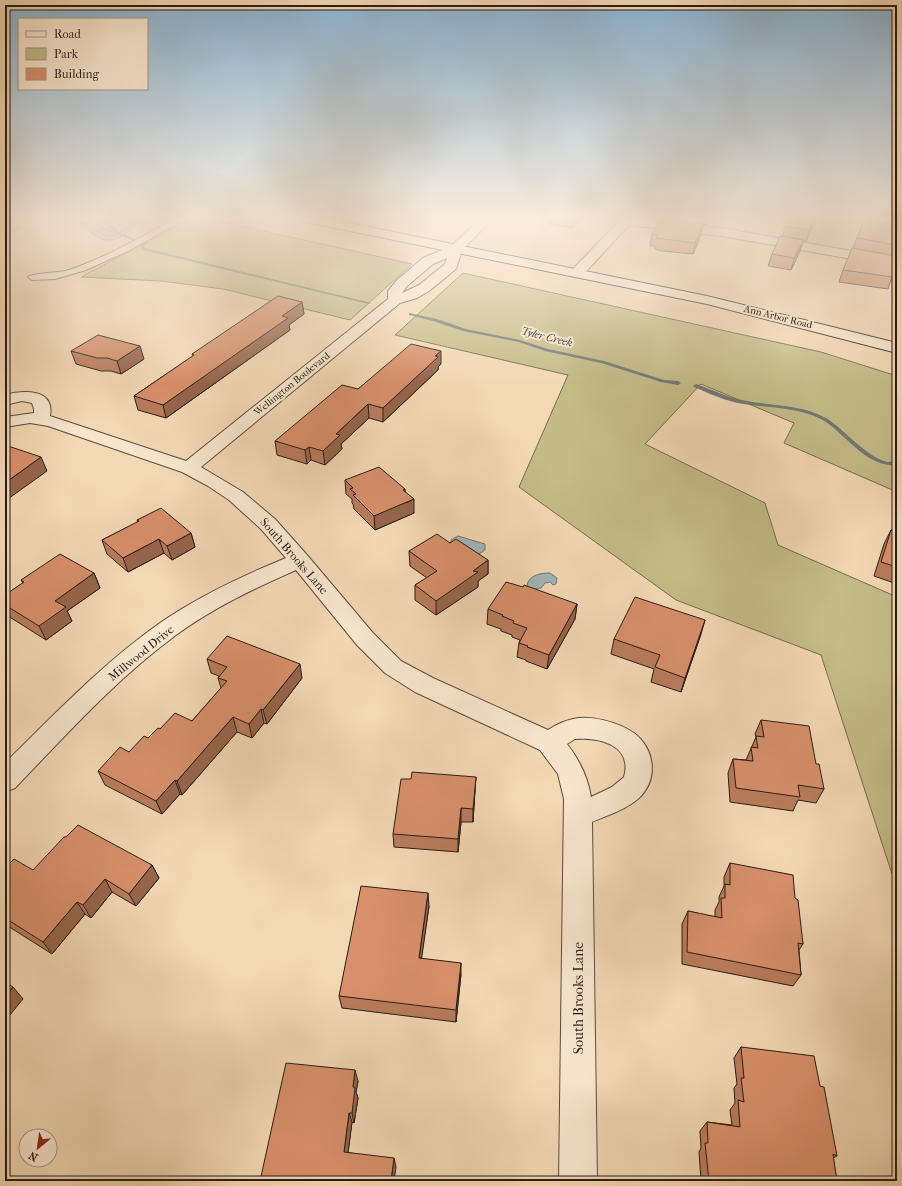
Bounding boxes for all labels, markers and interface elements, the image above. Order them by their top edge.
legend [18,18,148,90]
text: Road [54,27,81,41]
text: Park [54,47,79,61]
text: Building [54,67,99,81]
street label: Ann Arbor Road [742,302,814,331]
water label: Tyler Creek [520,324,574,350]
street label: Wellington Boulevard [251,349,333,419]
street label: South Brooks Lane [257,515,331,597]
street label: Millwood Drive [105,622,177,684]
street label: South Brooks Lane [570,942,587,1054]
north arrow [18,1128,58,1168]
text: N [26,1148,40,1164]

